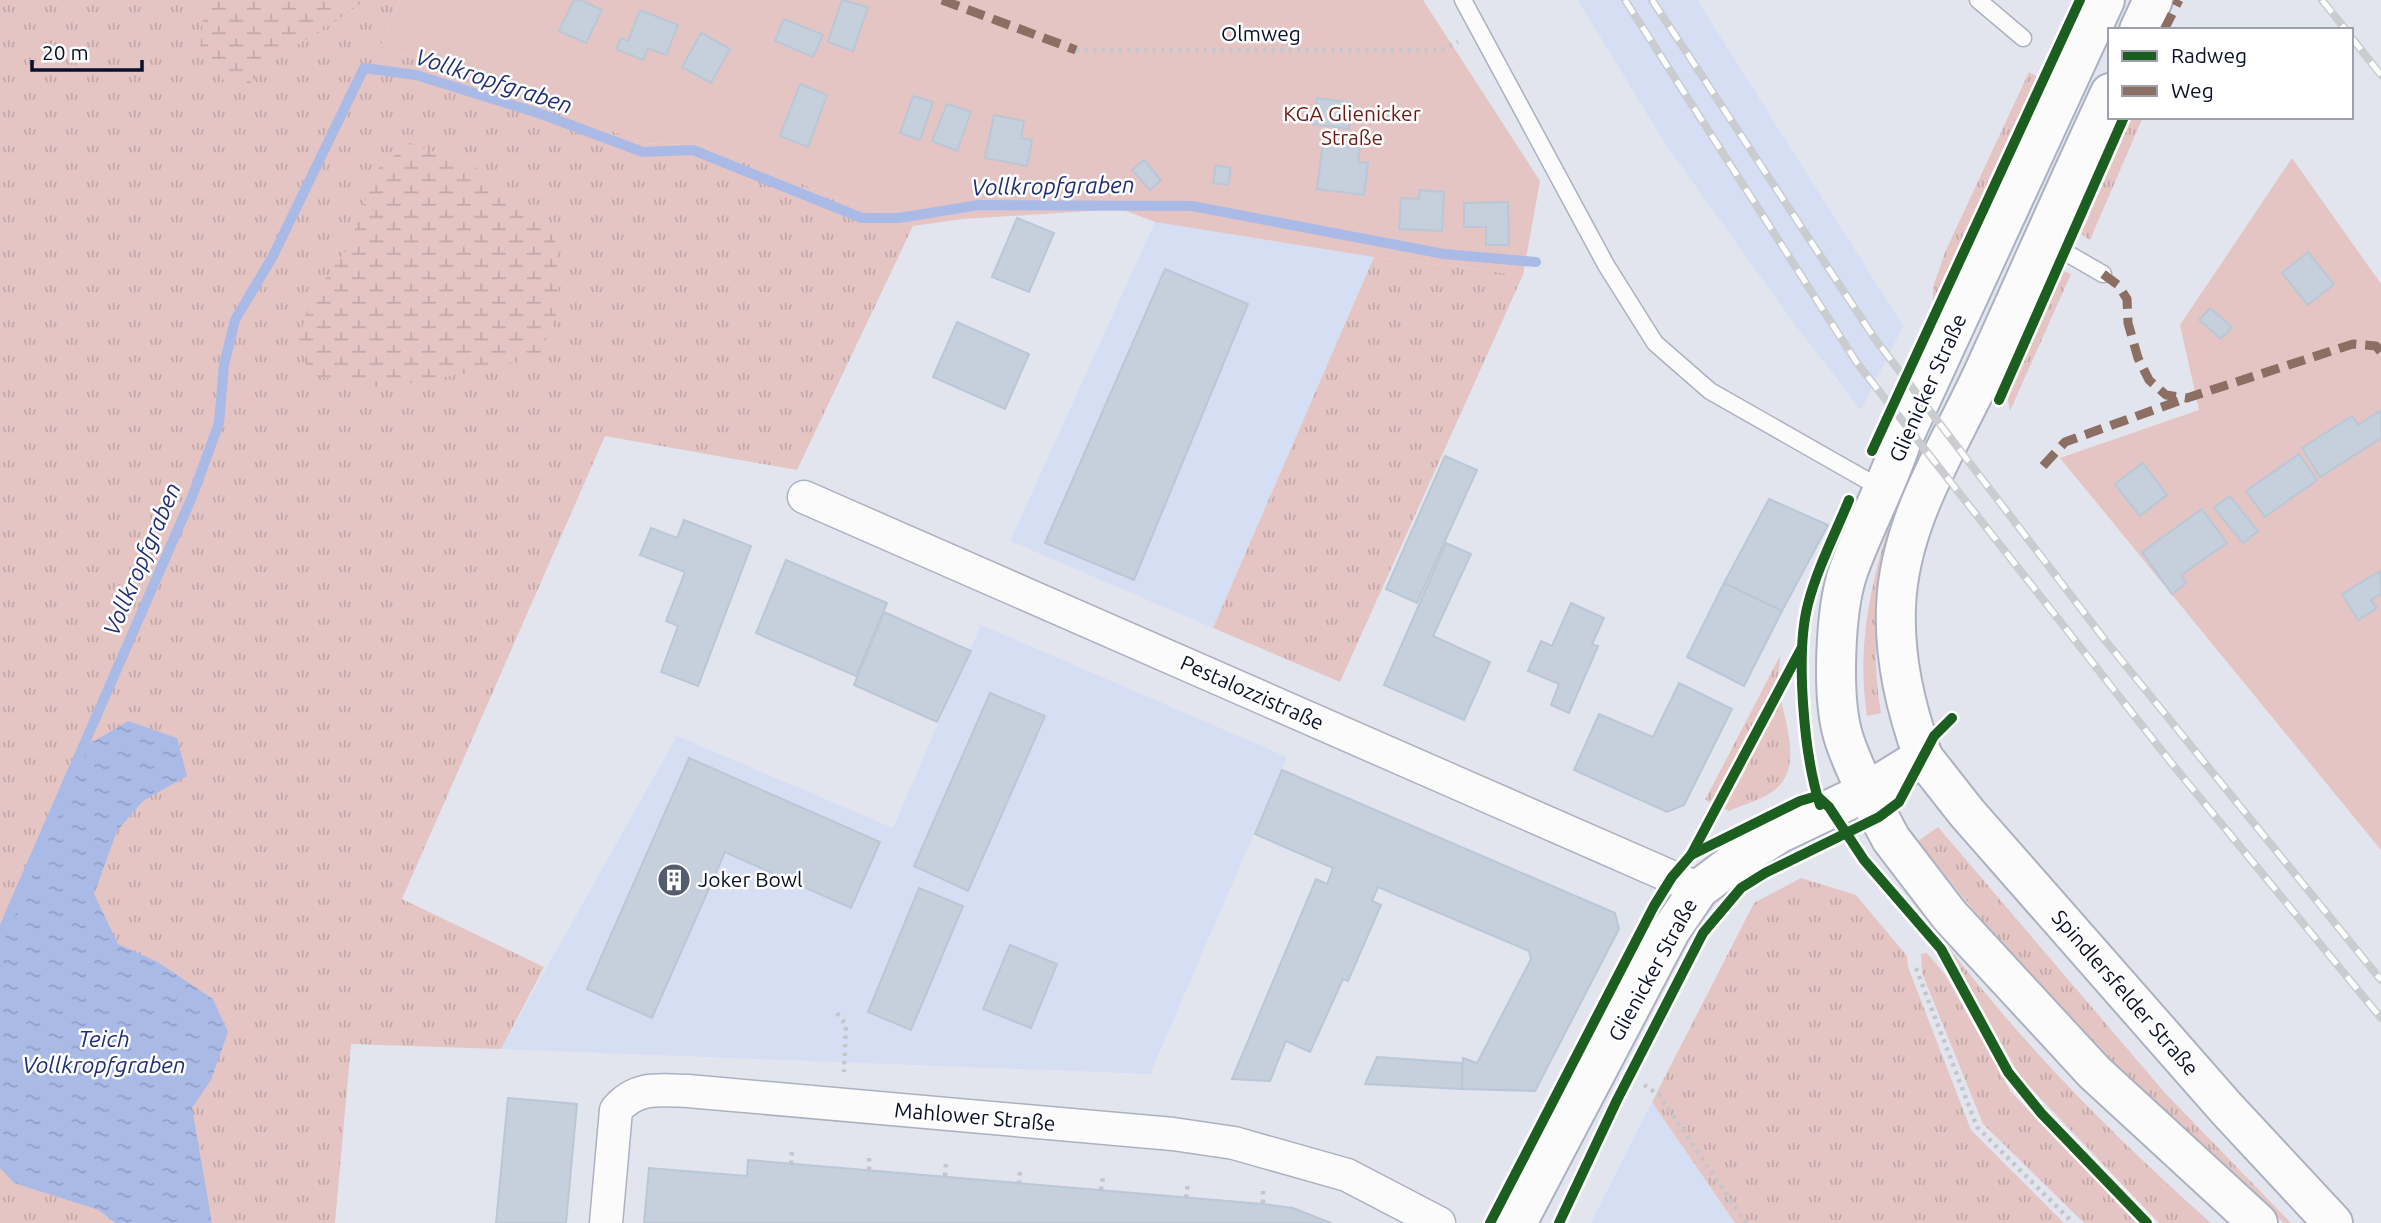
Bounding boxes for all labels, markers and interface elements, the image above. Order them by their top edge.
street label: Olmweg [1221,21,1301,45]
scale bar [32,28,142,72]
legend [2108,28,2353,119]
text: 20 m [42,40,89,64]
water label: Vollkropfgraben [412,43,576,119]
text: Radweg [2171,43,2247,67]
text: Weg [2171,78,2214,102]
park label: KGA Glienicker Straße [1283,101,1421,149]
water label: Vollkropfgraben [971,172,1135,200]
street label: Glienicker Straße [1884,310,1971,465]
water label: Vollkropfgraben [98,479,186,639]
street label: Pestalozzistraße [1177,650,1328,734]
building icon: Joker Bowl [655,861,693,899]
place label: Joker Bowl [698,867,803,891]
street label: Glienicker Straße [1603,894,1701,1045]
street label: Spindlersfelder Straße [2048,905,2204,1080]
water label: Teich Vollkropfgraben [22,1026,186,1078]
street label: Mahlower Straße [894,1097,1057,1135]

